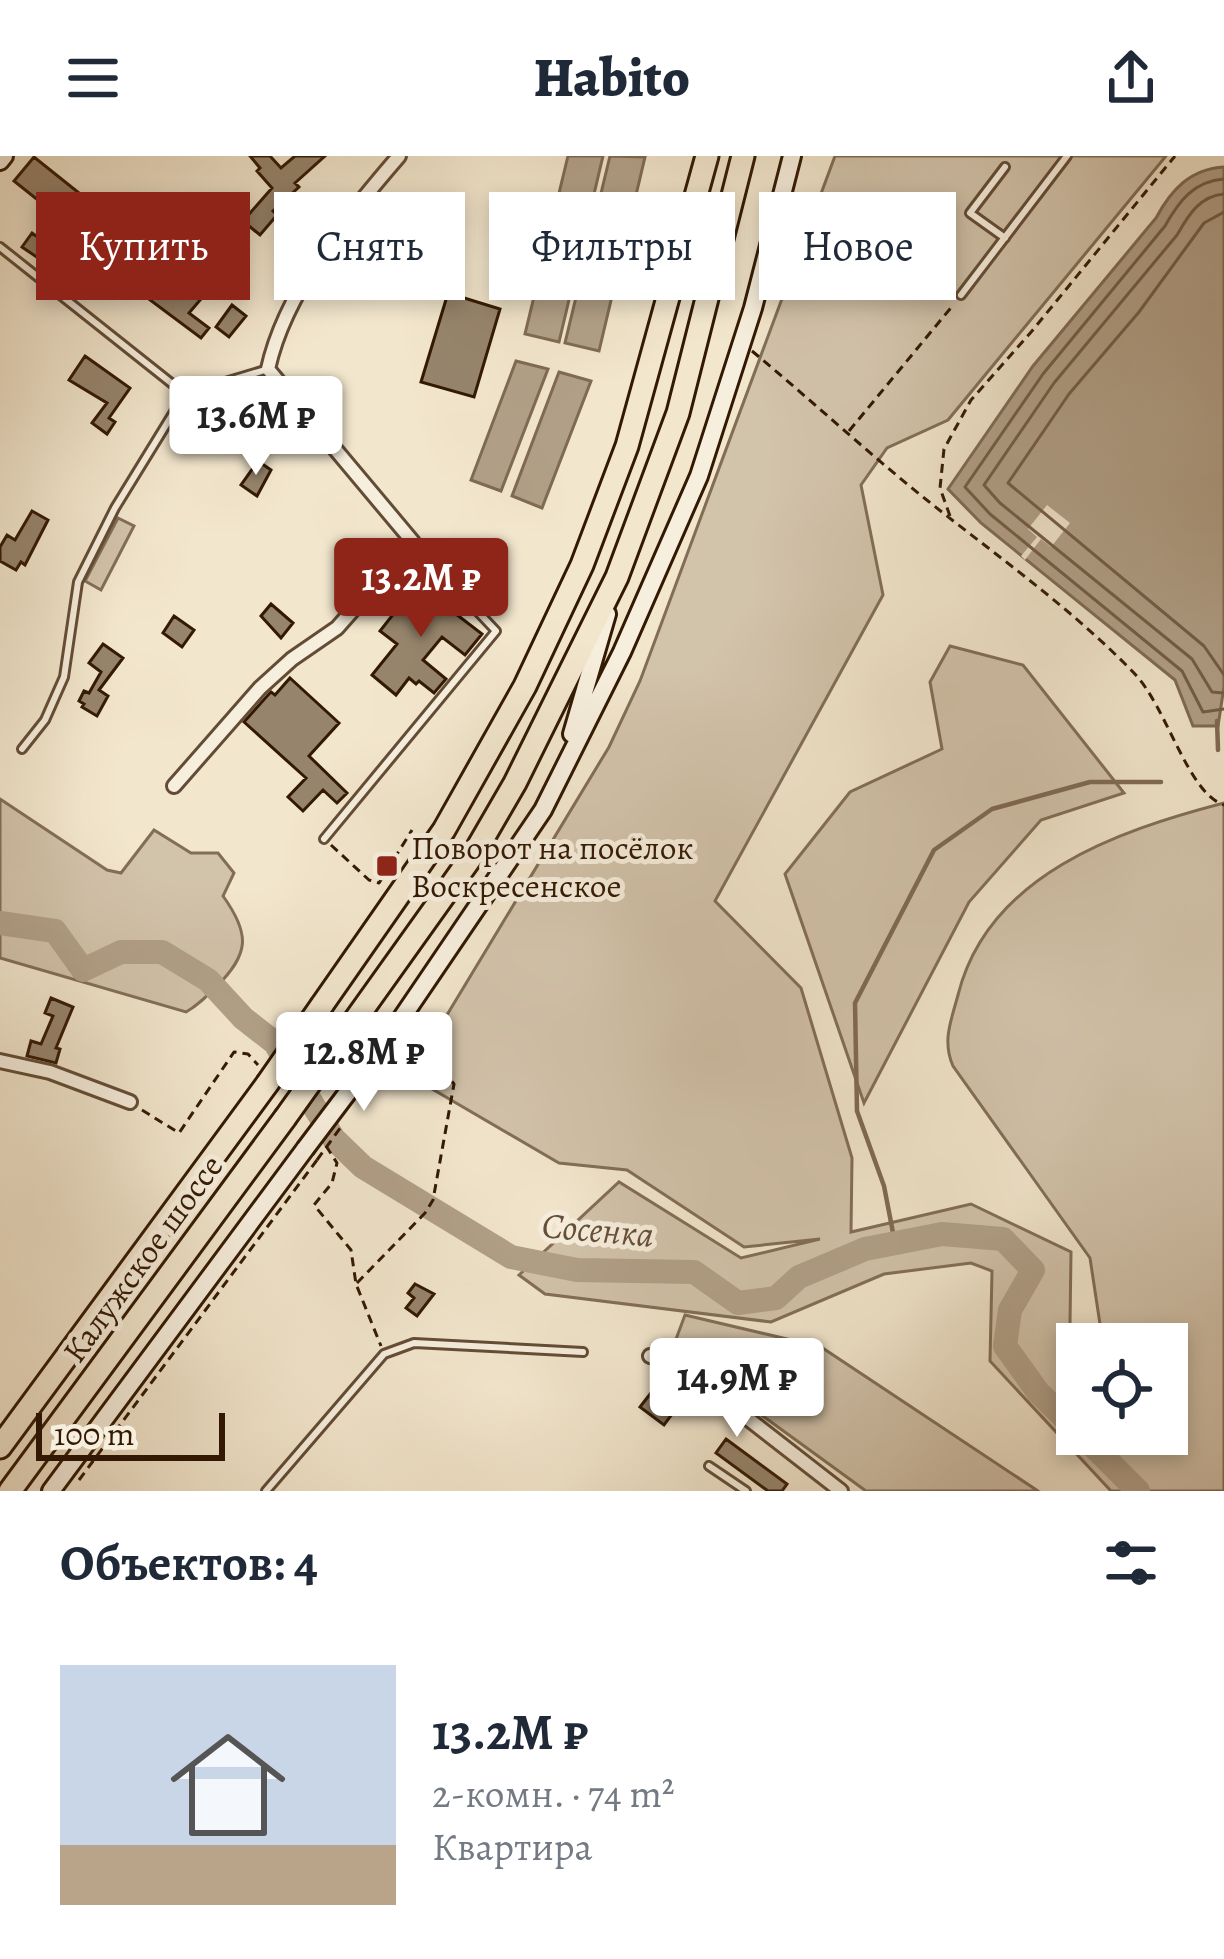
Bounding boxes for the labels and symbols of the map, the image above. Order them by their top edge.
pin: 13.6M ₽ [145,376,367,478]
pin: 13.2M ₽ [310,538,532,640]
place label: Поворот на посёлок Воскресенское [411,825,694,908]
marker: Поворот на посёлок Воскресенское [374,853,400,879]
pin: 12.8M ₽ [253,1012,475,1114]
street label: Калужское шоссе [52,1145,233,1371]
water label: Сосенка [540,1200,656,1259]
pin: 14.9M ₽ [626,1338,848,1440]
scale bar [36,1407,225,1460]

